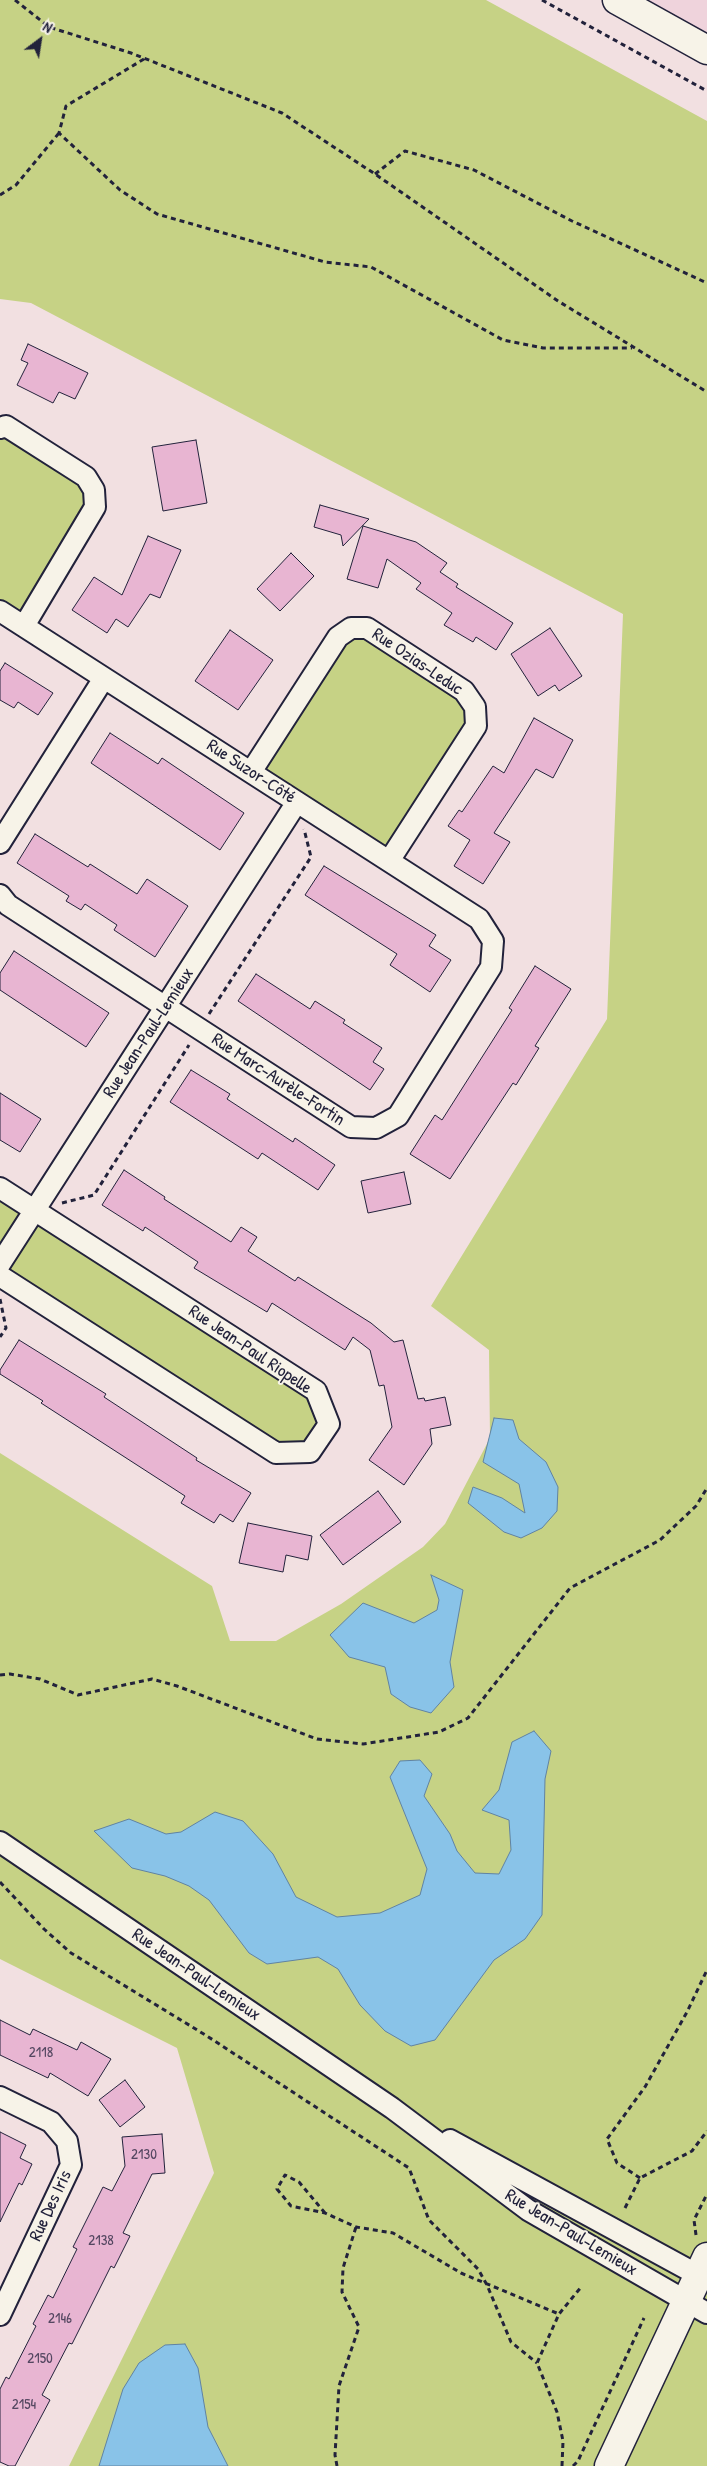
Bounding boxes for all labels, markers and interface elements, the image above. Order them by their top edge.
north arrow [15,15,65,65]
text: N [40,17,56,37]
street label: Rue Ozias-Leduc [368,624,466,700]
street label: Rue Suzor-Côté [202,735,300,809]
street label: Rue Jean-Paul-Lemieux [99,964,199,1102]
street label: Rue Marc-Aurèle-Fortin [207,1029,349,1131]
street label: Rue Jean-Paul Riopelle [184,1301,316,1399]
street label: Rue Jean-Paul-Lemieux [128,1924,264,2026]
house number: 2118 [29,2044,53,2062]
house number: 2130 [131,2146,157,2164]
street label: Rue Des Iris [25,2167,77,2245]
street label: Rue Jean-Paul-Lemieux [501,2185,641,2281]
house number: 2138 [88,2232,114,2250]
house number: 2146 [48,2310,72,2328]
house number: 2150 [27,2350,53,2368]
house number: 2154 [12,2396,36,2414]

